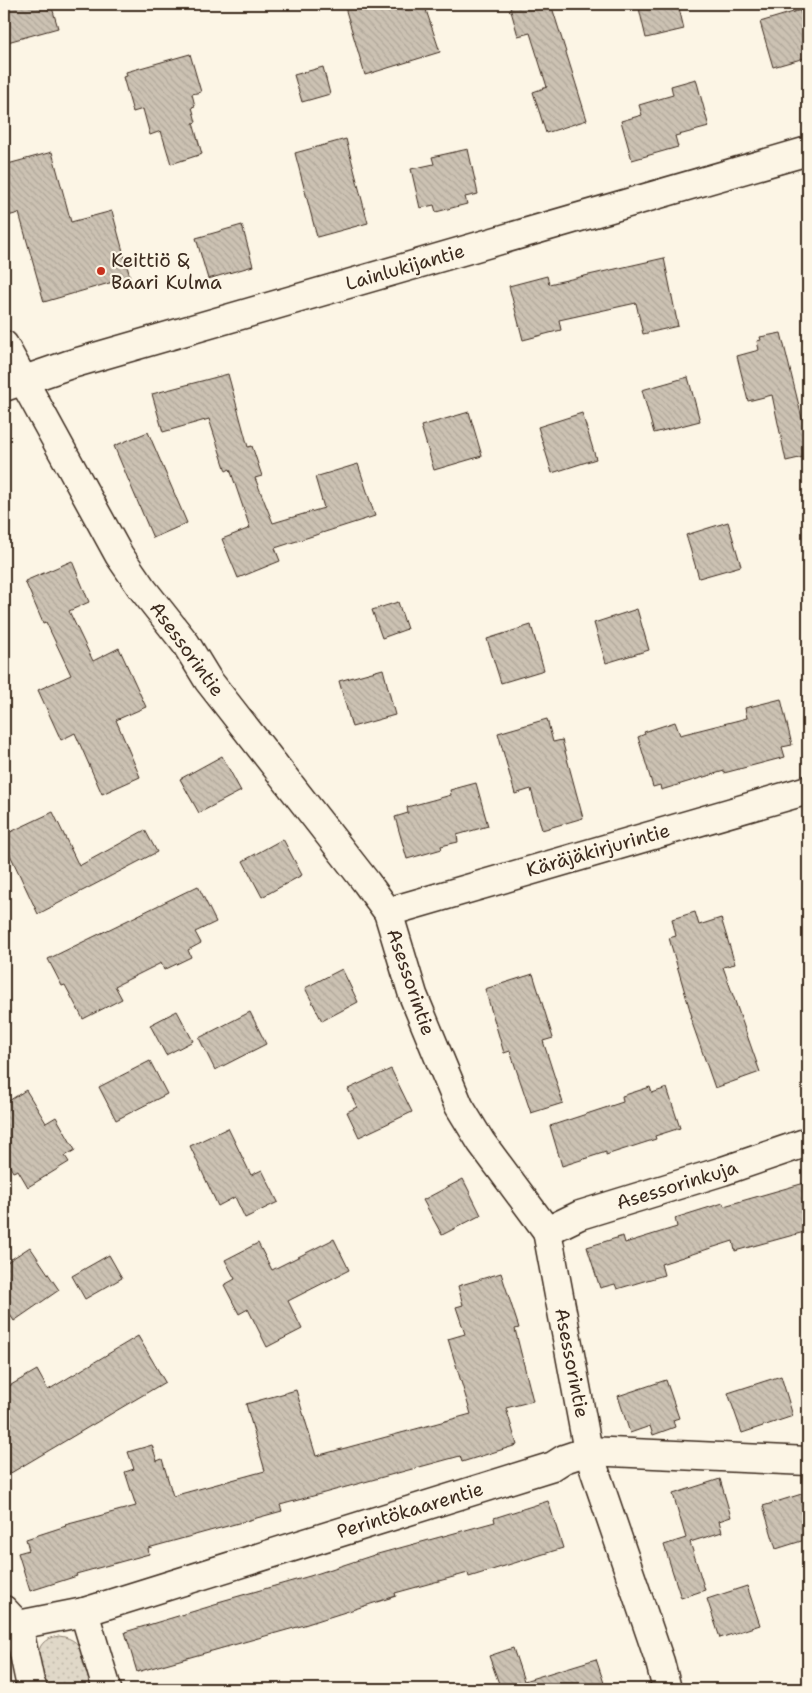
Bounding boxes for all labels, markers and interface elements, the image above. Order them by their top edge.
street label: Lainlukijantie [343,238,467,296]
place label: Keittiö & Baari Kulma [111,248,222,295]
marker: Keittiö & Baari Kulma [95,265,107,277]
street label: Asessorintie [144,597,230,701]
street label: Käräjäkirjurintie [523,818,673,882]
street label: Asessorintie [381,925,441,1039]
street label: Asessorinkuja [613,1155,741,1215]
street label: Asessorintie [549,1306,595,1420]
street label: Perintökaarentie [334,1476,486,1544]

